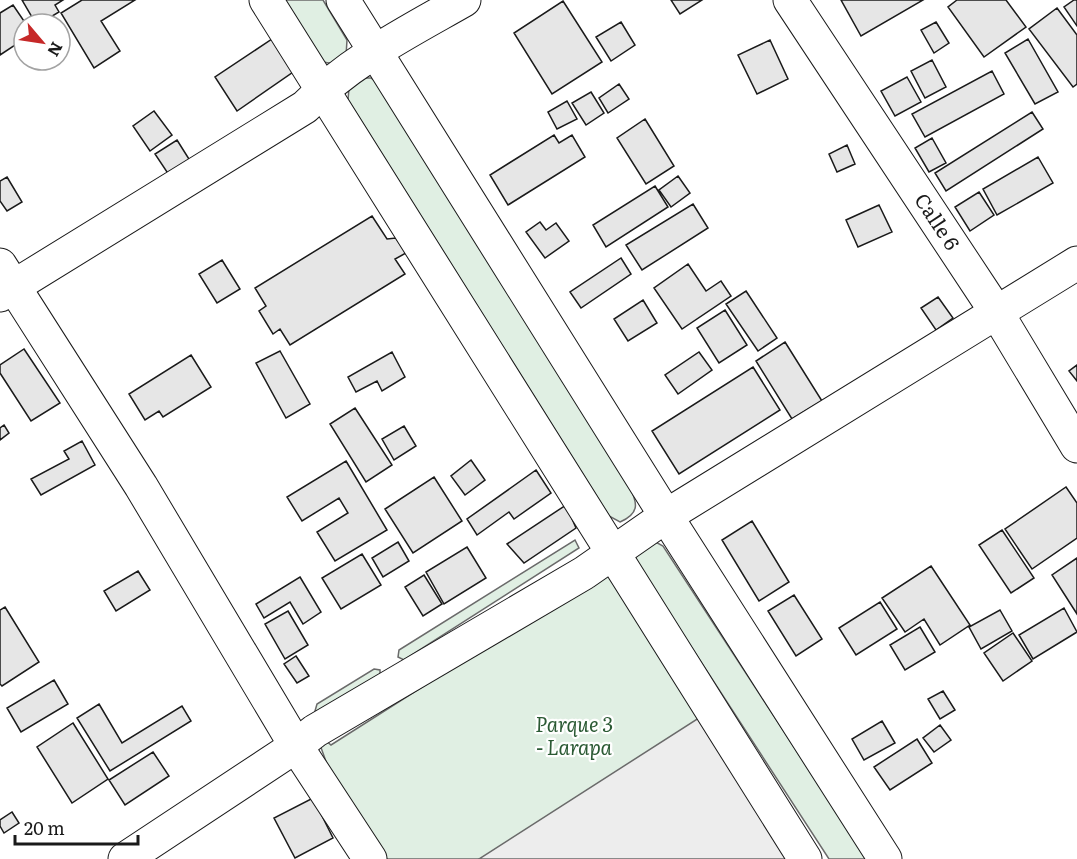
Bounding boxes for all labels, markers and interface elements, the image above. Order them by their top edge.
north arrow [12,12,72,72]
text: N [42,38,70,61]
street label: Calle 6 [909,186,968,255]
park label: Parque 3 - Larapa [535,708,613,761]
scale bar [15,808,138,846]
text: 20 m [24,814,65,841]

